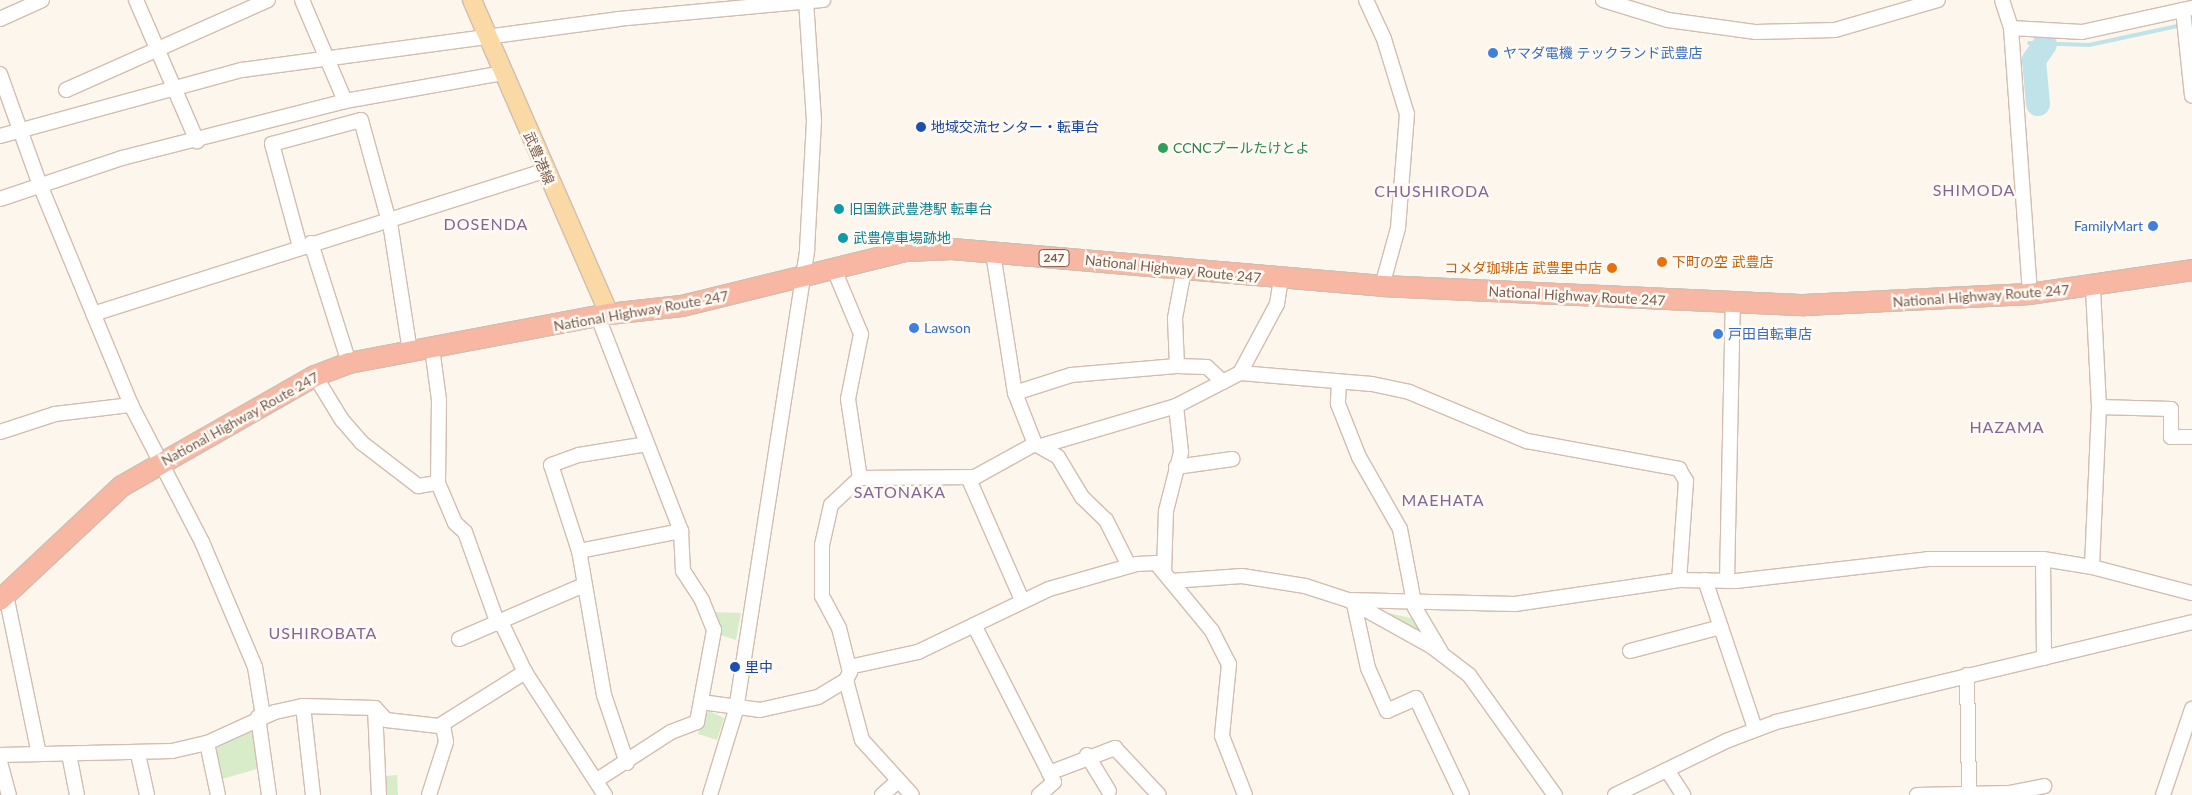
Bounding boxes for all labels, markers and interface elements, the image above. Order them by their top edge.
place label: ヤマダ電機 テックランド武豊店 [1503,45,1703,61]
marker: ヤマダ電機 テックランド武豊店 [1487,47,1499,59]
place label: 地域交流センター・転車台 [931,119,1099,135]
marker: 地域交流センター・転車台 [915,121,927,133]
street label: 武豊港線 [520,129,558,187]
place label: CCNCプールたけとよ [1173,140,1310,156]
marker: CCNCプールたけとよ [1157,142,1169,154]
district label: SHIMODA [1932,180,2016,200]
district label: CHUSHIRODA [1373,181,1491,201]
place label: 旧国鉄武豊港駅 転車台 [849,201,993,217]
marker: 旧国鉄武豊港駅 転車台 [833,203,845,215]
district label: DOSENDA [443,214,529,234]
place label: FamilyMart [2074,218,2143,234]
marker: FamilyMart [2147,220,2159,232]
place label: 武豊停車場跡地 [853,230,951,246]
marker: 武豊停車場跡地 [837,232,849,244]
road number: 247 [1038,248,1070,268]
street label: National Highway Route 247 [1084,251,1262,287]
place label: 下町の空 武豊店 [1672,254,1774,270]
marker: 下町の空 武豊店 [1656,256,1668,268]
place label: コメダ珈琲店 武豊里中店 [1444,260,1602,276]
marker: コメダ珈琲店 武豊里中店 [1606,262,1618,274]
street label: National Highway Route 247 [1892,281,2070,311]
street label: National Highway Route 247 [1488,283,1666,309]
street label: National Highway Route 247 [552,287,730,335]
place label: Lawson [924,320,971,336]
marker: Lawson [908,322,920,334]
place label: 戸田自転車店 [1728,326,1812,342]
marker: 戸田自転車店 [1712,328,1724,340]
street label: National Highway Route 247 [158,369,322,469]
district label: HAZAMA [1969,417,2045,437]
district label: SATONAKA [853,482,947,502]
district label: MAEHATA [1401,490,1485,510]
district label: USHIROBATA [267,623,379,643]
place label: 里中 [745,659,773,675]
marker: 里中 [729,661,741,673]

